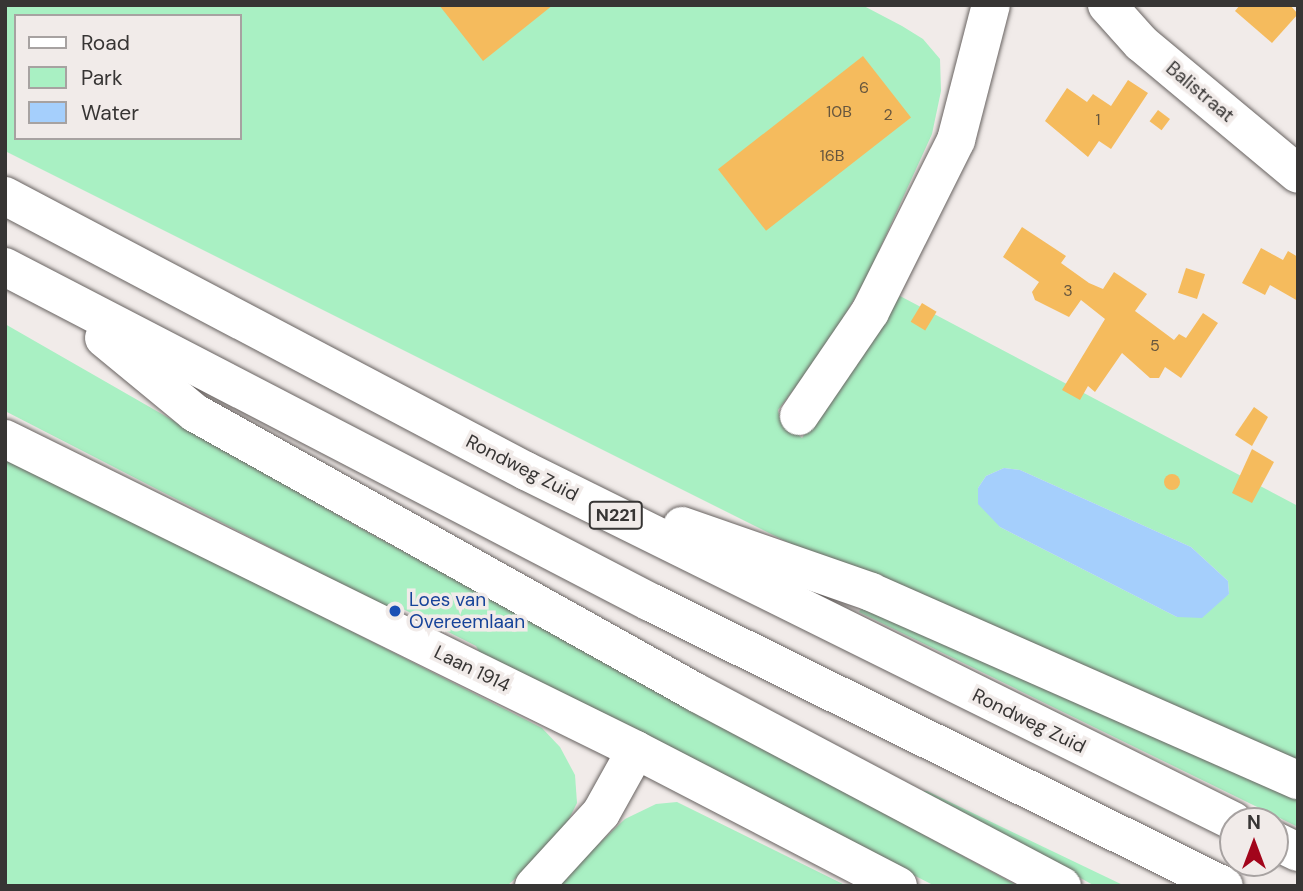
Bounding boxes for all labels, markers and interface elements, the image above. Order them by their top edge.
legend [14,14,242,140]
text: Road [81,29,130,57]
street label: Balistraat [1161,57,1239,127]
text: Park [81,64,122,92]
house number: 6 [859,78,869,98]
text: Water [81,99,139,127]
house number: 10B [826,102,852,122]
house number: 2 [883,105,893,125]
house number: 1 [1096,110,1100,130]
house number: 16B [820,146,844,166]
house number: 3 [1063,281,1073,301]
house number: 5 [1150,336,1160,356]
street label: Rondweg Zuid [462,430,582,506]
road number: N221 [588,500,644,530]
place label: Loes van Overeemlaan [409,589,525,633]
marker: Loes van Overeemlaan [387,603,403,619]
street label: Laan 1914 [430,641,514,697]
street label: Rondweg Zuid [969,684,1089,758]
north arrow [1219,807,1289,877]
text: N [1247,810,1261,835]

